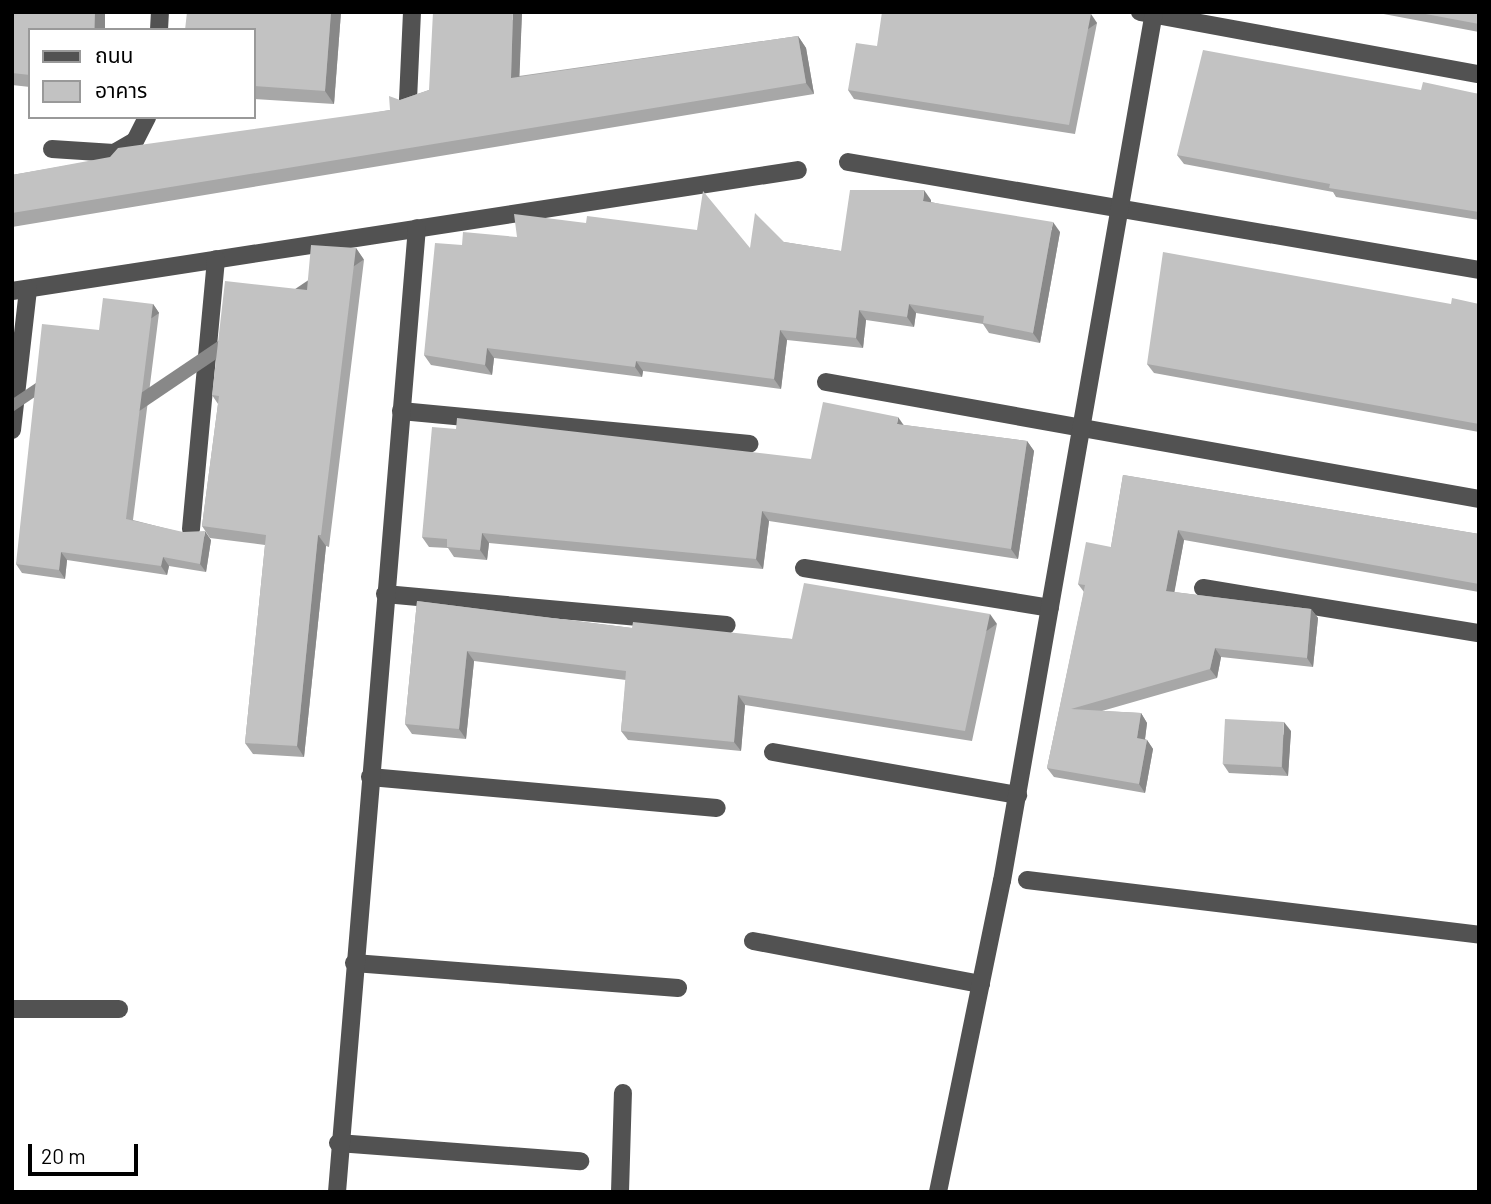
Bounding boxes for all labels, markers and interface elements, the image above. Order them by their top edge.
legend [28,28,256,119]
text: ถนน [95,42,133,67]
text: อาคาร [95,77,147,102]
scale bar [32,1130,142,1174]
text: 20 m [41,1143,86,1168]

